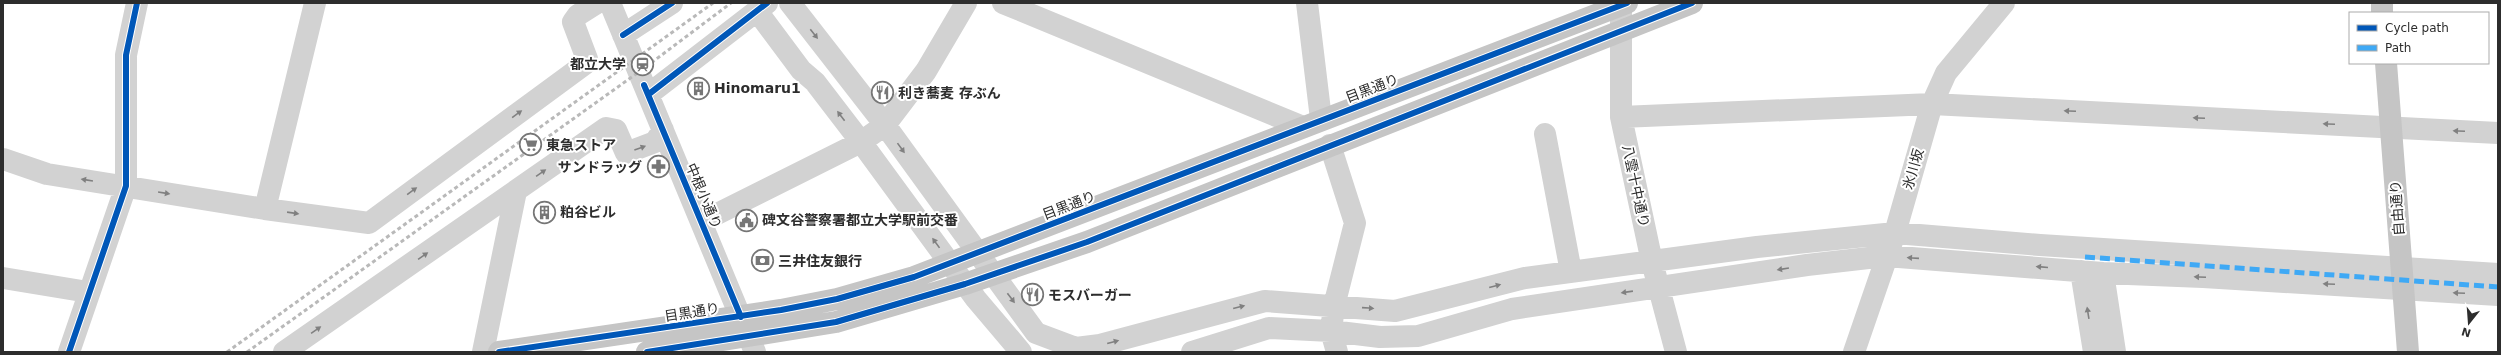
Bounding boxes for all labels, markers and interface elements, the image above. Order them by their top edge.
legend [2349,12,2489,64]
text: Cycle path [2385,21,2449,35]
one-way arrow [809,28,818,39]
text: Path [2385,41,2411,55]
station icon: 都立大学 [629,51,655,77]
place label: 都立大学 [570,56,626,72]
street label: 目黒通り [1343,70,1401,106]
building icon: Hinomaru1 [686,75,712,101]
place label: Hinomaru1 [714,80,801,96]
restaurant icon: 利き蕎麦 存ぶん [869,80,895,106]
place label: 利き蕎麦 存ぶん [898,85,1001,101]
one-way arrow [2063,108,2076,114]
one-way arrow [511,110,522,118]
one-way arrow [837,111,846,122]
one-way arrow [2193,114,2205,121]
one-way arrow [2323,121,2335,128]
one-way arrow [2452,128,2465,134]
supermarket icon: 東急ストア [517,132,543,158]
place label: 東急ストア [546,137,616,153]
one-way arrow [897,142,906,153]
street label: 八雲十中通り [1619,143,1653,229]
one-way arrow [635,144,647,150]
street label: 氷川坂 [1900,147,1926,191]
pharmacy icon: サンドラッグ [645,154,671,180]
place label: サンドラッグ [558,159,642,175]
street label: 中根小通り [683,161,725,231]
one-way arrow [536,169,546,177]
one-way arrow [81,177,94,183]
street label: 自由通り [2387,180,2407,236]
one-way arrow [406,187,417,195]
street label: 目黒通り [1040,187,1098,223]
one-way arrow [158,190,171,196]
building icon: 粕谷ビル [532,199,558,225]
place label: 粕谷ビル [560,204,616,220]
public building icon: 碑文谷警察署都立大学駅前交番 [734,207,760,233]
one-way arrow [287,210,299,216]
place label: 碑文谷警察署都立大学駅前交番 [762,212,958,228]
one-way arrow [932,238,940,248]
bank icon: 三井住友銀行 [750,248,776,274]
one-way arrow [418,252,428,260]
place label: 三井住友銀行 [778,253,862,269]
one-way arrow [1907,254,1919,261]
one-way arrow [2036,264,2048,271]
one-way arrow [1777,266,1789,272]
one-way arrow [2193,274,2206,280]
one-way arrow [2322,281,2335,287]
restaurant icon: モスバーガー [1019,282,1045,308]
one-way arrow [1489,283,1501,289]
place label: モスバーガー [1048,287,1132,303]
one-way arrow [1621,289,1633,295]
one-way arrow [2453,290,2465,297]
one-way arrow [1007,293,1015,304]
street label: 目黒通り [663,300,721,324]
north arrow [2449,303,2489,343]
one-way arrow [1233,304,1245,310]
one-way arrow [1362,305,1374,312]
one-way arrow [2084,307,2090,320]
text: N [2460,325,2473,340]
one-way arrow [311,326,321,334]
one-way arrow [1107,338,1120,344]

